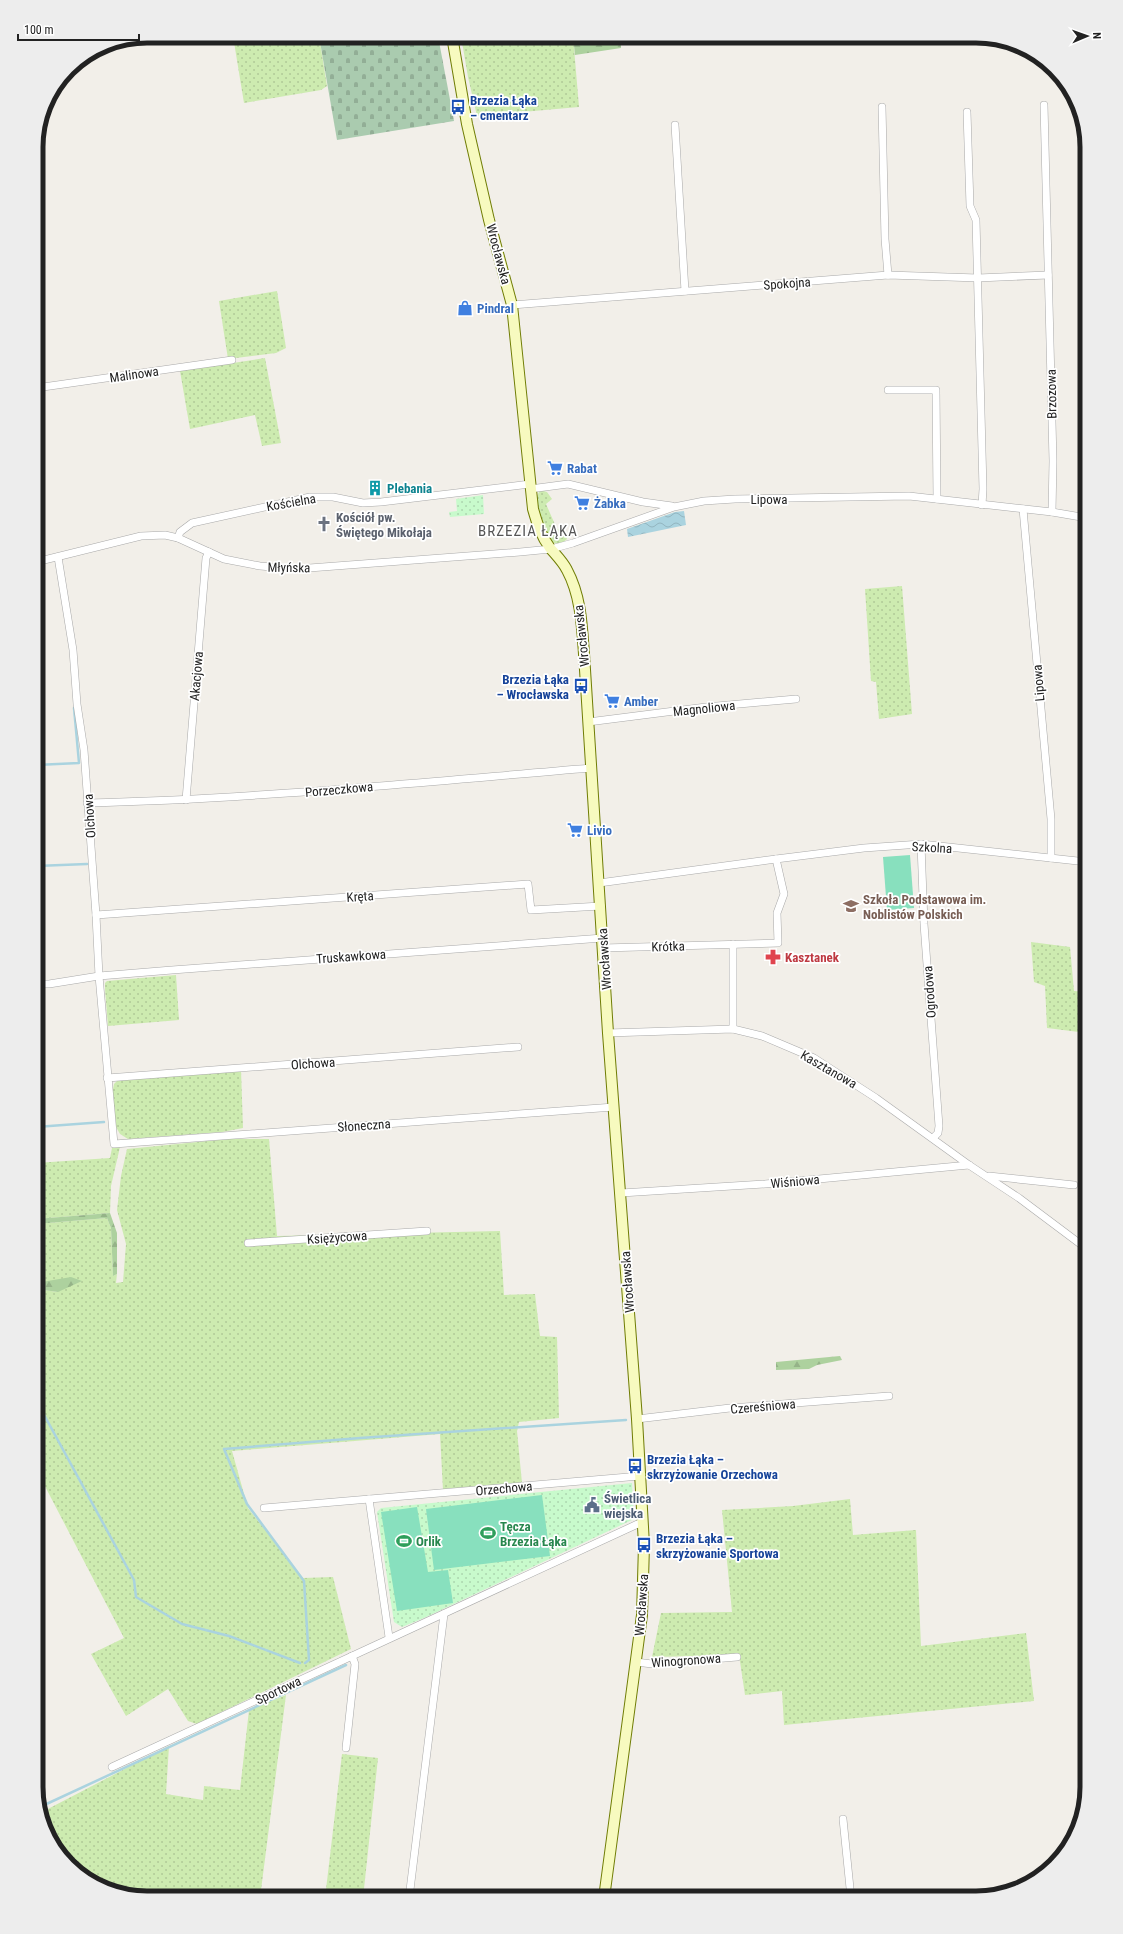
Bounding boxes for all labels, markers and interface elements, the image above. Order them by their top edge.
scale bar [18,16,139,42]
north arrow [1067,16,1107,56]
text: 100 m [24,23,54,37]
text: N [1090,32,1103,40]
place label: Brzezia Łąka – cmentarz [470,93,537,123]
bus stop icon: Brzezia Łąka – cmentarz [449,98,467,116]
street label: Wrocławska [483,222,514,286]
street label: Spokojna [763,274,811,293]
shop icon: Pindral [456,299,474,317]
place label: Pindral [477,301,514,316]
street label: Malinowa [109,364,160,385]
street label: Brzozowa [1044,369,1059,419]
supermarket icon: Rabat [546,459,564,477]
place label: Rabat [567,461,597,476]
building icon: Plebania [366,479,384,497]
place label: Plebania [387,481,432,496]
street label: Kościelna [265,491,317,514]
street label: Lipowa [751,492,787,507]
supermarket icon: Żabka [573,494,591,512]
place label: Żabka [594,496,626,511]
place label: Kościół pw. Świętego Mikołaja [336,510,432,540]
church icon: Kościół pw. Świętego Mikołaja [315,515,333,533]
district label: BRZEZIA ŁĄKA [478,522,578,540]
street label: Młyńska [267,560,311,575]
street label: Wrocławska [571,604,592,668]
street label: Akacjowa [187,651,206,701]
street label: Lipowa [1029,664,1048,702]
place label: Brzezia Łąka – Wrocławska [496,672,569,702]
bus stop icon: Brzezia Łąka – Wrocławska [572,677,590,695]
supermarket icon: Amber [603,692,621,710]
place label: Amber [624,694,659,709]
street label: Magnoliowa [672,698,736,719]
street label: Porzeczkowa [304,779,374,800]
street label: Olchowa [80,793,99,839]
supermarket icon: Livio [566,821,584,839]
place label: Livio [587,823,613,838]
street label: Szkolna [911,839,953,856]
street label: Kręta [346,888,374,905]
place label: Szkoła Podstawowa im. Noblistów Polskich [863,892,986,922]
school or university icon: Szkoła Podstawowa im. Noblistów Polskich [842,897,860,915]
street label: Wrocławska [595,927,614,990]
street label: Krótka [651,938,685,955]
street label: Truskawkowa [316,947,387,966]
pharmacy icon: Kasztanek [764,948,782,966]
place label: Kasztanek [785,950,840,965]
street label: Ogrodowa [920,965,939,1019]
street label: Kasztanowa [798,1047,860,1092]
street label: Olchowa [290,1054,336,1073]
street label: Słoneczna [337,1116,391,1135]
street label: Wiśniowa [770,1172,820,1191]
street label: Księżycowa [306,1228,368,1247]
street label: Wrocławska [618,1250,637,1313]
street label: Czereśniowa [730,1396,796,1417]
place label: Brzezia Łąka – skrzyżowanie Orzechowa [647,1452,778,1482]
bus stop icon: Brzezia Łąka – skrzyżowanie Orzechowa [626,1457,644,1475]
street label: Orzechowa [475,1479,533,1498]
place label: Świetlica wiejska [604,1491,651,1521]
public building icon: Świetlica wiejska [583,1496,601,1514]
place label: Tęcza Brzezia Łąka [500,1519,567,1549]
sports icon: Tęcza Brzezia Łąka [479,1524,497,1542]
place label: Brzezia Łąka – skrzyżowanie Sportowa [656,1531,779,1561]
sports icon: Orlik [395,1532,413,1550]
place label: Orlik [416,1534,442,1549]
bus stop icon: Brzezia Łąka – skrzyżowanie Sportowa [635,1536,653,1554]
street label: Wrocławska [632,1574,651,1637]
street label: Winogronowa [651,1651,721,1670]
street label: Sportowa [253,1673,304,1708]

